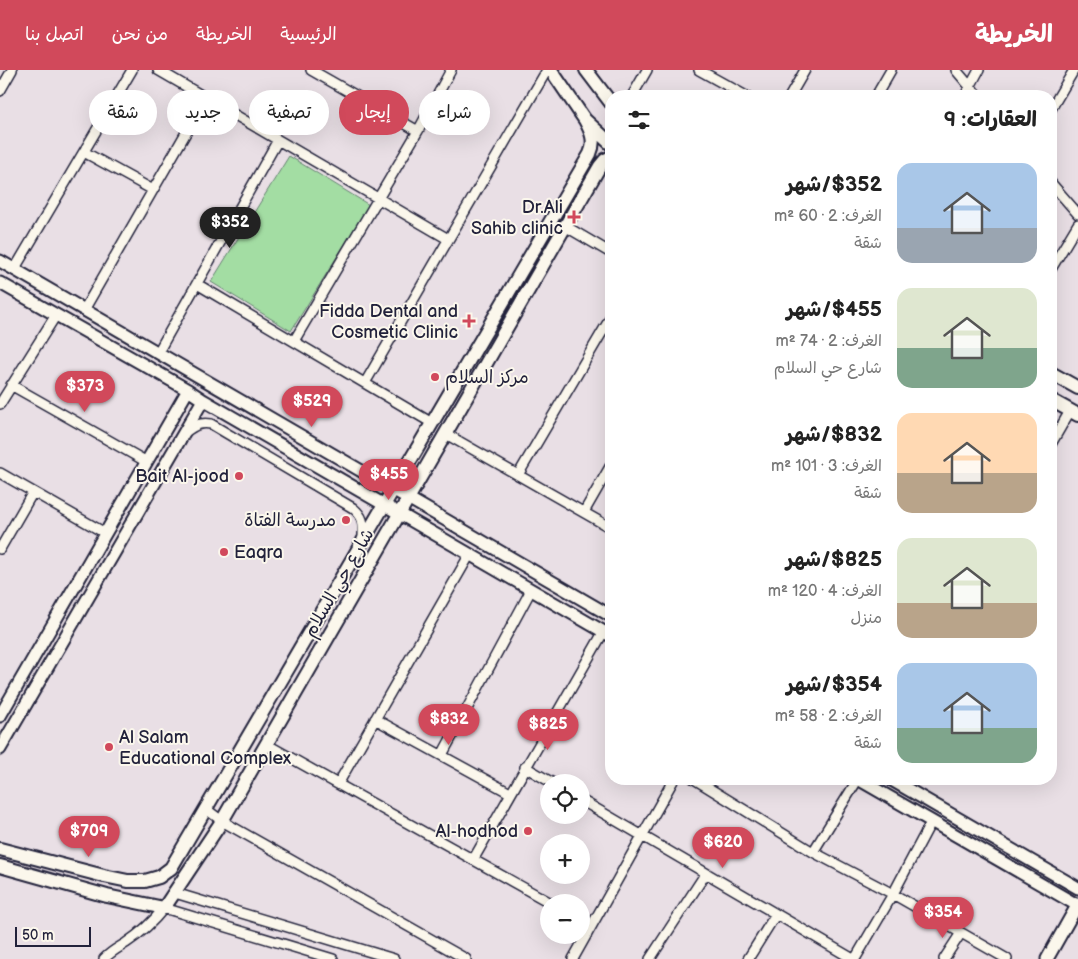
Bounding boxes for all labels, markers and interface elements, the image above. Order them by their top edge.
text: الخريطة [975,20,1053,49]
text: اتصل بنا [25,24,84,45]
text: من نحن [112,24,168,45]
text: الخريطة [196,24,252,45]
text: الرئيسية [280,24,337,45]
chip: شقة [89,90,157,135]
chip: جديد [167,90,239,135]
chip: تصفية [249,90,329,135]
chip: إيجار [339,90,409,135]
chip: شراء [419,90,490,135]
icon: filters [625,106,653,134]
text: العقارات: 9 [944,107,1037,132]
text: $352/شهر [786,172,882,197]
icon: home [937,183,997,243]
place label: Dr.Ali Sahib clinic [471,197,563,239]
pin: $352 [200,206,260,249]
text: الغرف: 2 · 60 m² [774,207,882,226]
marker: Dr.Ali Sahib clinic [567,210,581,224]
text: $352 [211,213,249,232]
text: شقة [854,234,882,253]
text: $455/شهر [787,297,882,322]
place label: Fidda Dental and Cosmetic Clinic [319,301,458,343]
icon: home [937,308,997,368]
marker: Fidda Dental and Cosmetic Clinic [462,314,476,328]
text: الغرف: 2 · 74 m² [776,332,882,351]
text: شارع حي السلام [774,359,882,378]
place label: مركز السلام [445,367,529,391]
pin: $373 [55,370,115,413]
marker: مركز السلام [429,371,441,383]
text: $373 [66,377,104,396]
pin: $529 [282,386,342,428]
text: $529 [293,392,331,411]
text: $832/شهر [786,422,882,447]
icon: home [937,433,997,493]
text: الغرف: 3 · 101 m² [771,457,882,476]
pin: $455 [359,458,419,501]
text: $455 [370,465,408,484]
place label: Bait Al-jood [135,466,229,487]
marker: Bait Al-jood [233,470,245,482]
text: شقة [854,484,882,503]
place label: مدرسة الفتاة [244,510,336,531]
marker: مدرسة الفتاة [340,514,352,526]
street label: شارع حي السلام [299,525,383,643]
place label: Eaqra [234,542,283,563]
marker: Eaqra [218,546,230,558]
text: $825/شهر [786,547,882,572]
icon: home [937,558,997,618]
text: الغرف: 4 · 120 m² [768,582,882,601]
text: منزل [850,609,882,628]
text: $354/شهر [786,672,882,697]
icon: home [937,683,997,743]
pin: $832 [419,704,479,746]
text: الغرف: 2 · 58 m² [775,707,882,726]
pin: $825 [518,708,578,751]
text: $832 [429,710,469,729]
text: $825 [529,715,567,734]
place label: Al Salam Educational Complex [119,727,292,769]
text: شقة [854,734,882,753]
marker: Al Salam Educational Complex [103,741,115,753]
map controls [540,774,590,944]
button: locate [540,774,590,824]
pin: $709 [59,816,119,858]
place label: Al-hodhod [435,821,518,842]
text: $709 [70,822,108,841]
marker: Al-hodhod [522,825,534,837]
pin: $620 [693,826,753,869]
text: $620 [703,833,743,852]
button: + [540,834,590,884]
button: − [540,894,590,944]
pin: $354 [913,896,973,939]
text: $354 [924,903,962,922]
scale bar [15,924,91,947]
text: 50 m [22,927,54,944]

